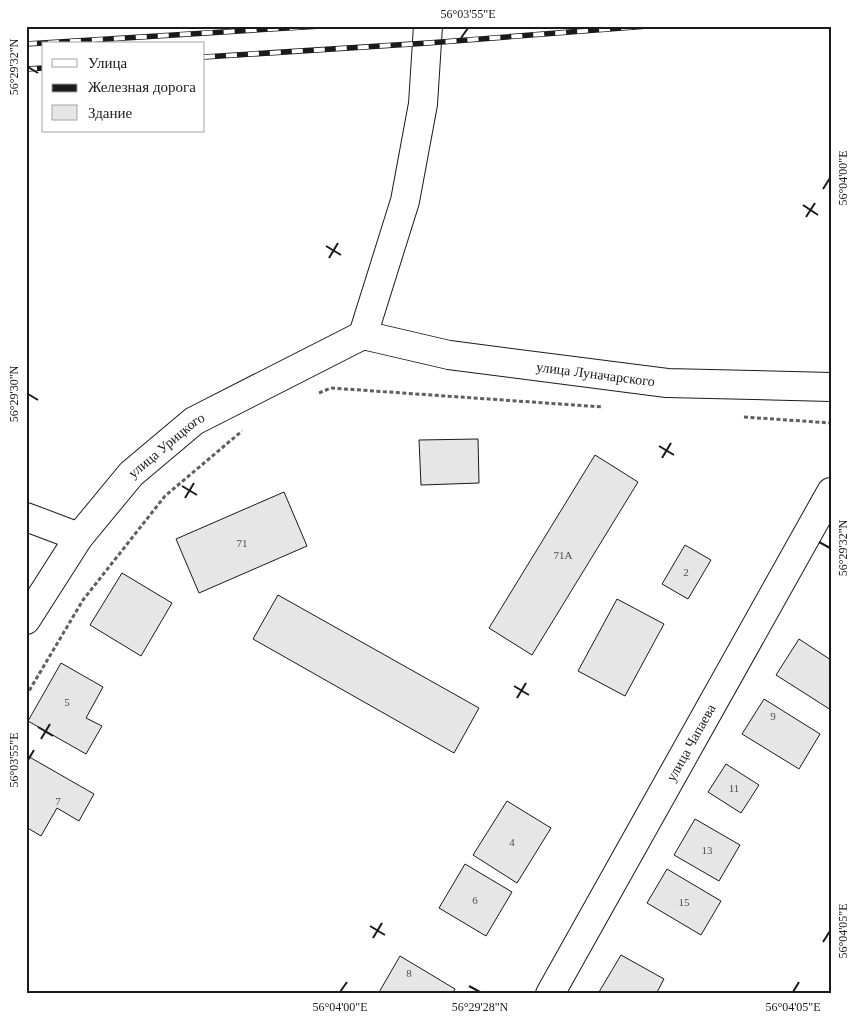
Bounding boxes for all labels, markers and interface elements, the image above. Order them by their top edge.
text: 56°03'55"E [440,7,496,21]
text: 56°29'32"N [7,38,21,95]
legend [42,42,205,132]
text: Улица [88,55,127,71]
text: Железная дорога [88,79,196,95]
text: Здание [88,105,132,121]
text: 56°04'00"E [836,150,850,206]
street label: улица Луначарского [535,359,656,389]
text: 56°29'30"N [7,365,21,422]
street label: улица Урицкого [125,409,207,481]
text: 56°29'32"N [836,519,850,576]
house number: 71 [237,537,248,549]
house number: 71А [554,549,573,561]
house number: 2 [683,566,689,578]
house number: 5 [64,696,70,708]
street label: улица Чапаева [663,701,719,784]
house number: 9 [770,710,776,722]
text: 56°03'55"E [7,732,21,788]
house number: 11 [729,782,739,794]
house number: 7 [55,795,61,807]
house number: 4 [509,836,515,848]
house number: 13 [702,844,713,856]
house number: 6 [472,894,478,906]
house number: 15 [679,896,690,908]
text: 56°04'05"E [836,903,850,959]
house number: 8 [406,967,412,979]
text: 56°04'00"E [312,1000,368,1014]
text: 56°29'28"N [452,1000,509,1014]
text: 56°04'05"E [765,1000,821,1014]

